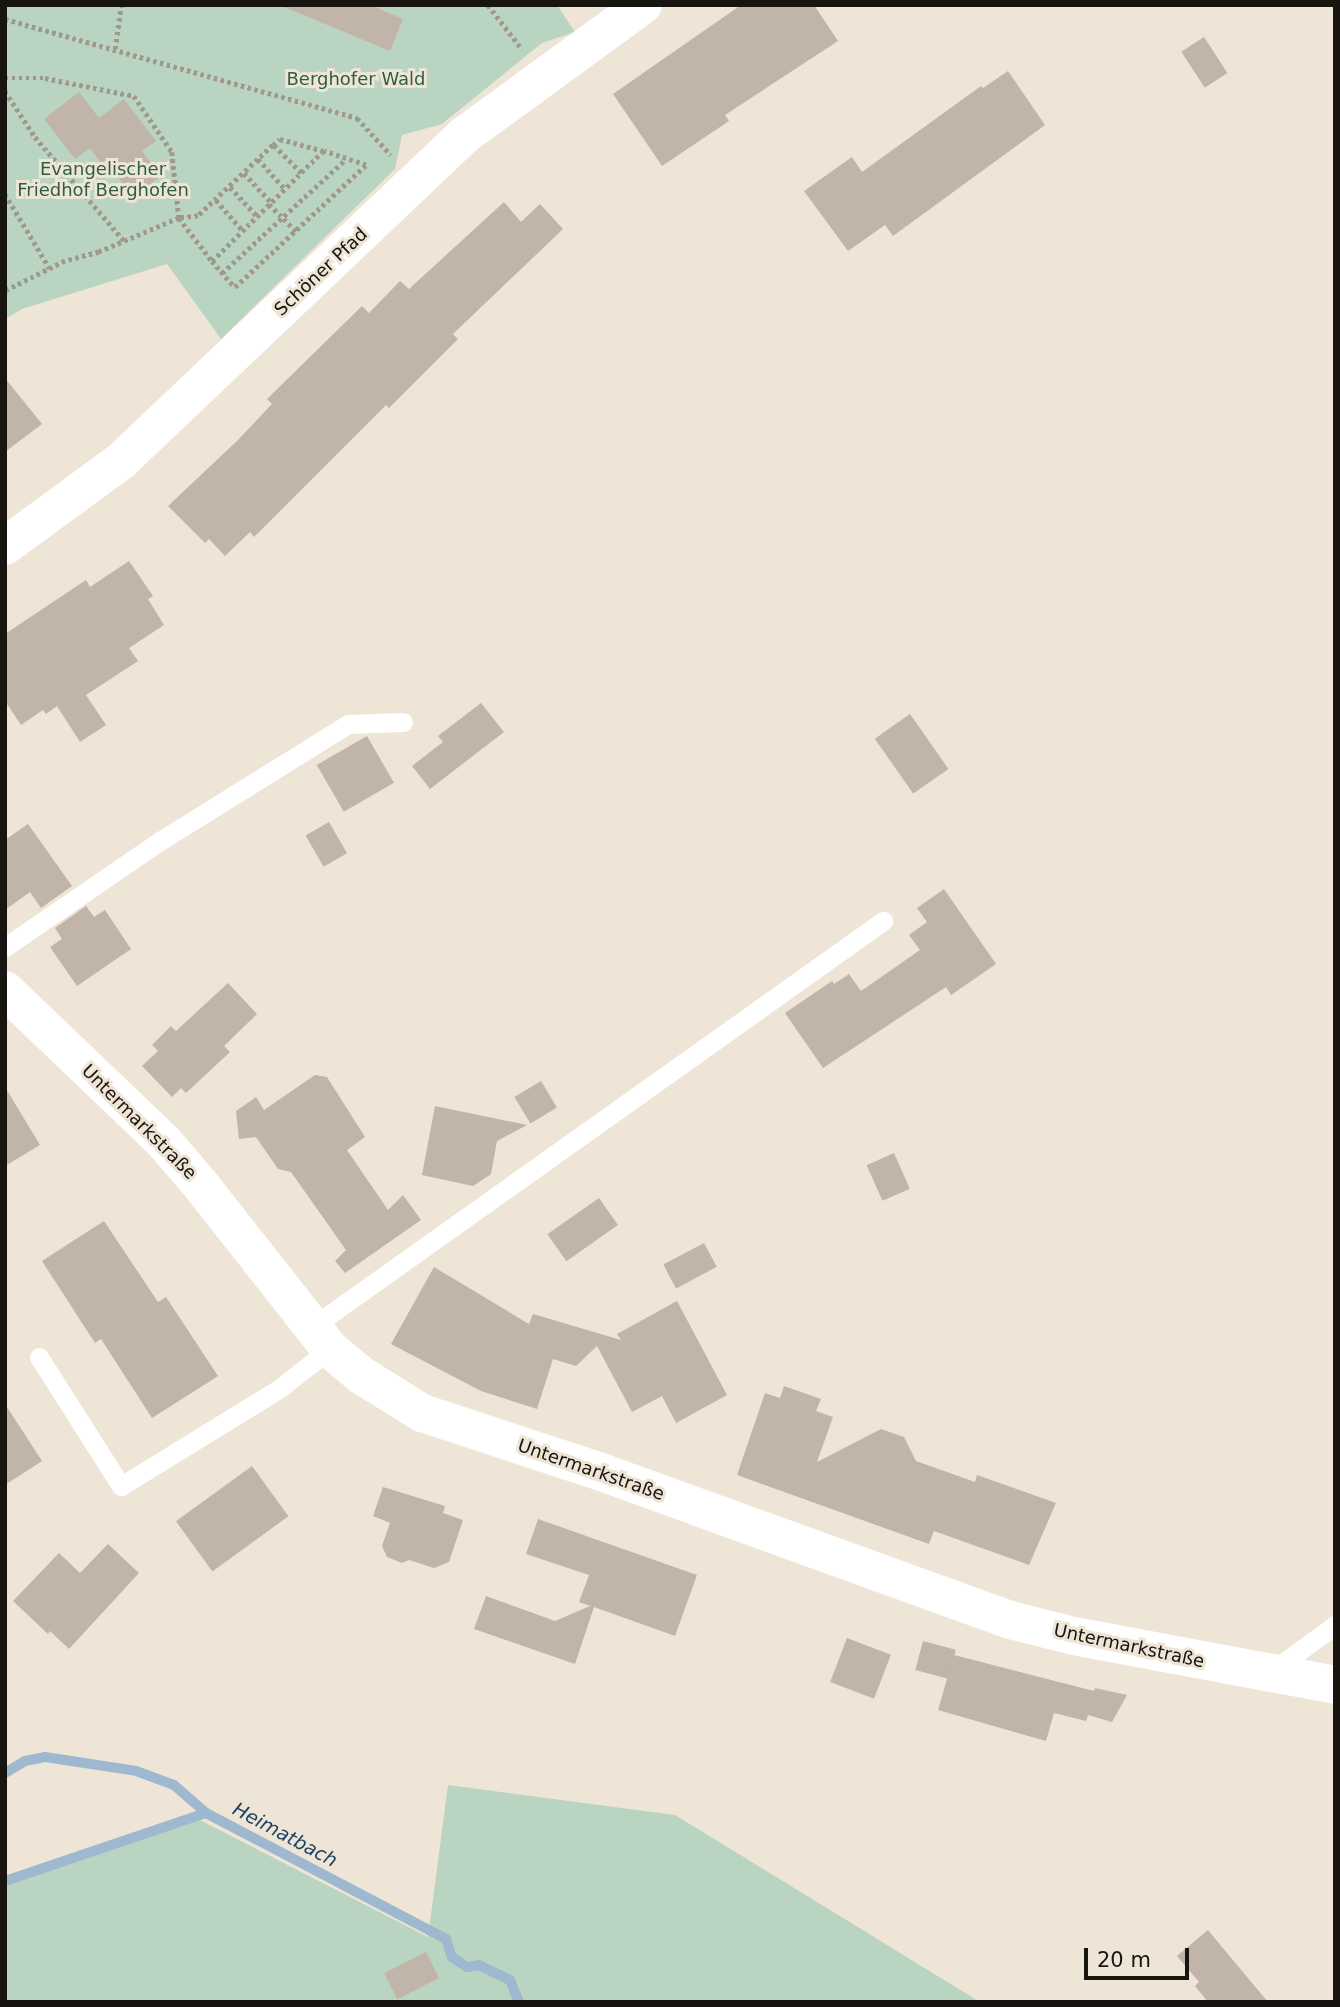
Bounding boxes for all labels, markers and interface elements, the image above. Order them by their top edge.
park label: Berghofer Wald [287,68,425,90]
park label: Evangelischer Friedhof Berghofen [17,159,189,202]
street label: Schöner Pfad [270,224,372,320]
street label: Untermarkstraße [77,1060,201,1184]
street label: Untermarkstraße [515,1435,667,1505]
street label: Untermarkstraße [1052,1619,1206,1673]
water label: Heimatbach [229,1798,341,1872]
scale bar [1088,1934,1193,1978]
text: 20 m [1097,1948,1151,1972]

